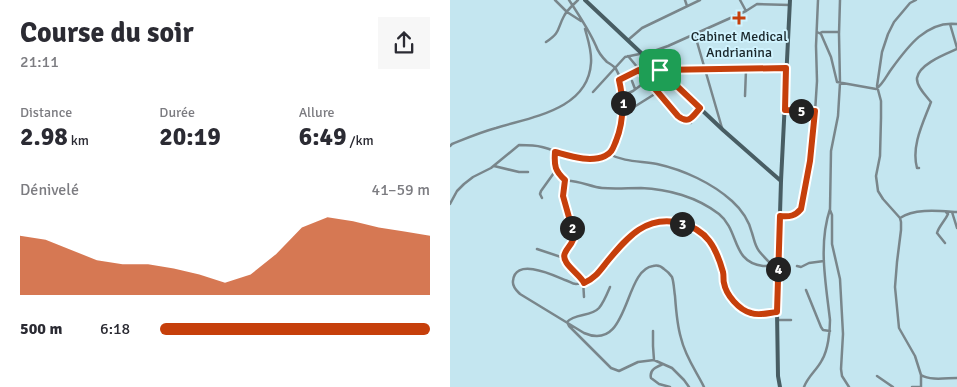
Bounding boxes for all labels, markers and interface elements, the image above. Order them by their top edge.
marker: Cabinet Medical Andrianina [732,11,746,25]
text: Course du soir [20,16,194,50]
button: share [378,17,430,69]
place label: Cabinet Medical Andrianina [691,28,787,61]
pin [639,49,681,91]
text: 21:11 [20,52,59,72]
icon: arrive [646,56,674,84]
pin: 1 [610,90,636,116]
text: 1 [620,95,627,112]
pin: 5 [788,98,814,124]
text: 5 [798,103,805,120]
text: Distance [20,104,72,121]
text: Durée [159,104,195,121]
text: Allure [299,104,335,121]
text: 2.98 [20,121,68,152]
text: 20:19 [159,121,221,152]
text: 6:49 [299,121,347,152]
text: km [68,132,89,149]
text: /km [347,132,374,149]
text: Dénivelé [20,180,79,200]
text: 41–59 m [372,180,430,200]
pin: 3 [670,212,694,236]
pin: 2 [560,216,584,240]
text: 3 [679,216,686,233]
text: 2 [569,220,576,237]
pin: 4 [766,256,790,282]
text: 4 [775,261,782,278]
text: 500 m [20,319,62,339]
text: 6:18 [100,319,130,339]

